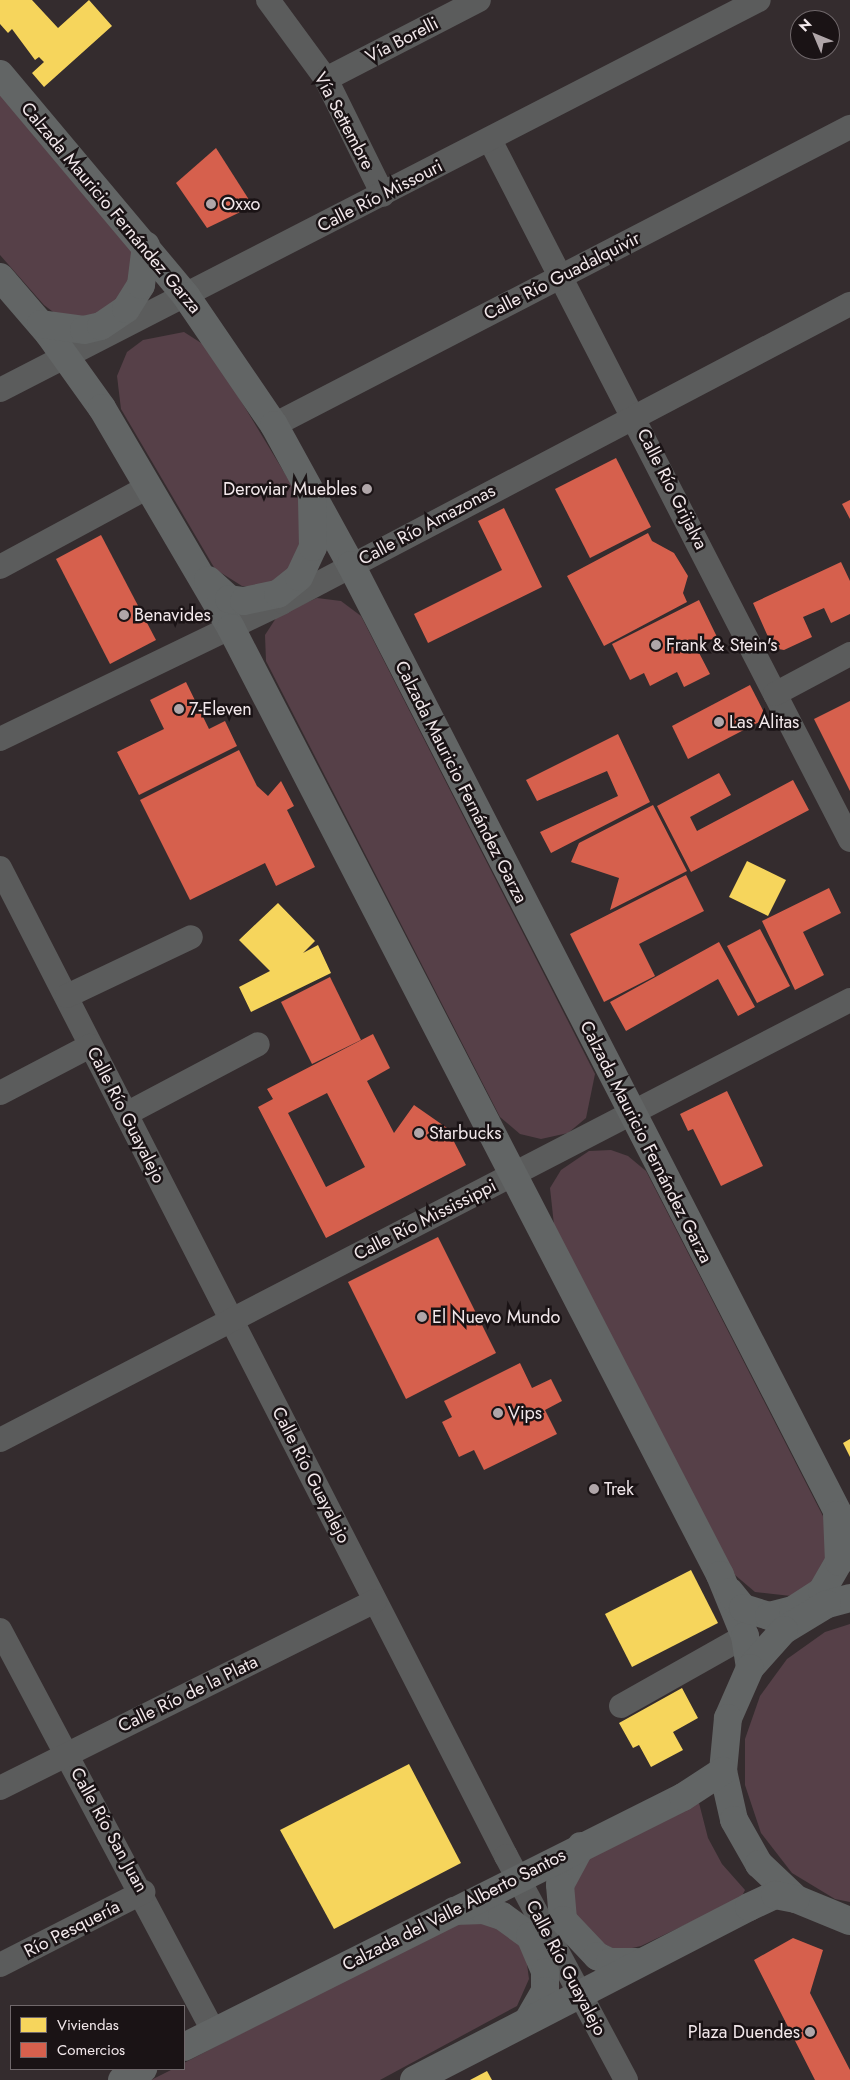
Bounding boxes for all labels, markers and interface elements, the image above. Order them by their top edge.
north arrow [790,10,840,60]
street label: Vía Borelli [362,13,442,67]
text: N [794,14,816,36]
street label: Vía Settembre [309,69,379,173]
street label: Calzada Mauricio Fernández Garza [16,98,206,318]
street label: Calle Río Missouri [314,155,446,237]
place label: Oxxo [221,193,260,215]
marker: Oxxo [205,198,217,210]
street label: Calle Río Guadalquivir [480,227,644,325]
street label: Calle Río Grijalva [632,425,712,553]
place label: Deroviar Muebles [223,478,357,500]
street label: Calle Río Amazonas [355,480,499,570]
marker: Deroviar Muebles [361,483,373,495]
place label: Benavides [134,604,211,626]
marker: Benavides [118,609,130,621]
place label: Frank & Stein's [666,634,777,656]
marker: Frank & Stein's [650,639,662,651]
street label: Calzada Mauricio Fernández Garza [390,657,532,907]
place label: 7-Eleven [189,698,252,720]
marker: 7-Eleven [173,703,185,715]
place label: Las Alitas [729,711,799,733]
marker: Las Alitas [713,716,725,728]
street label: Calzada Mauricio Fernández Garza [575,1017,717,1267]
street label: Calle Río Guayalejo [82,1043,170,1187]
place label: Starbucks [429,1122,502,1144]
marker: Starbucks [413,1127,425,1139]
street label: Calle Río Mississippi [350,1175,500,1265]
place label: El Nuevo Mundo [432,1306,560,1328]
marker: El Nuevo Mundo [416,1311,428,1323]
place label: Vips [508,1402,542,1424]
street label: Calle Río Guayalejo [267,1403,355,1547]
marker: Vips [492,1407,504,1419]
place label: Trek [604,1478,634,1500]
marker: Trek [588,1483,600,1495]
street label: Calle Río de la Plata [115,1651,261,1737]
street label: Calle Río San Juan [66,1764,152,1896]
street label: Calzada del Valle Alberto Santos [339,1844,569,1976]
street label: Río Pesquería [21,1896,123,1962]
street label: Calle Río Guayalejo [521,1897,611,2039]
legend [10,2005,185,2070]
text: Viviendas [57,2014,119,2036]
place label: Plaza Duendes [688,2021,800,2043]
marker: Plaza Duendes [804,2026,816,2038]
text: Comercios [57,2039,125,2061]

